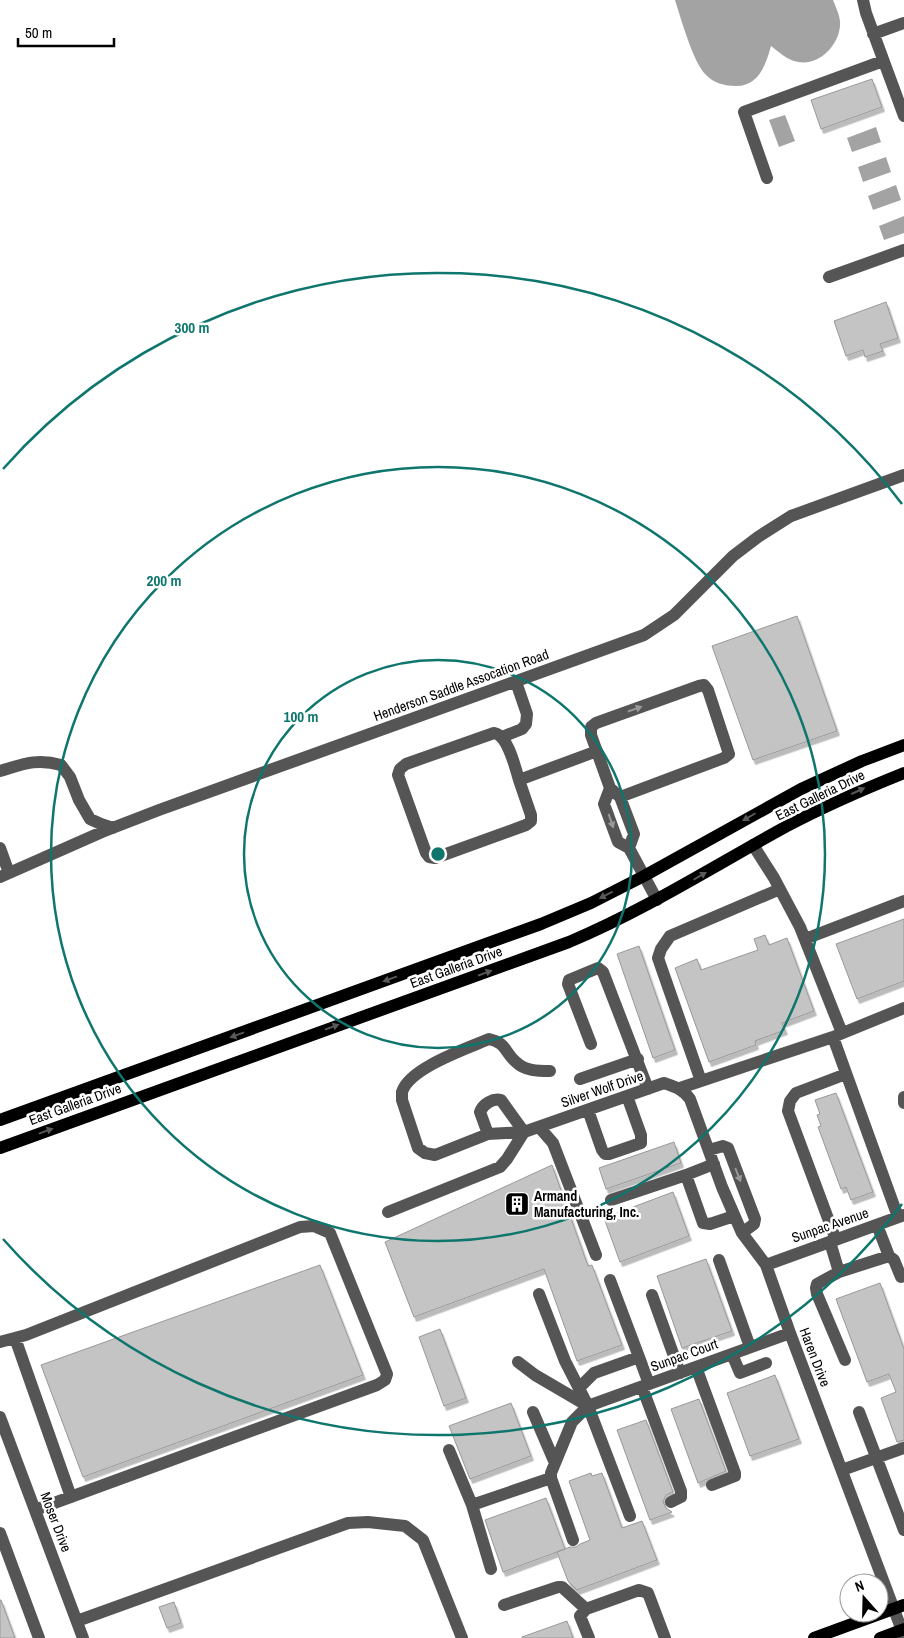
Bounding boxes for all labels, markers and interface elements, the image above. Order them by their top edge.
scale bar [18,15,114,47]
text: 50 m [25,22,52,43]
text: 300 m [175,317,209,338]
text: 200 m [147,570,181,591]
street label: Henderson Saddle Assocation Road [371,645,551,725]
one-way arrow [628,705,643,712]
text: 100 m [284,706,318,727]
street label: East Galleria Drive [772,766,868,824]
one-way arrow [851,787,865,795]
one-way arrow [742,812,755,821]
one-way arrow [607,814,615,829]
centre of rings [429,845,447,863]
one-way arrow [693,872,706,881]
one-way arrow [599,891,613,899]
street label: East Galleria Drive [407,942,505,992]
one-way arrow [478,969,493,977]
one-way arrow [382,976,397,983]
one-way arrow [325,1023,340,1031]
one-way arrow [229,1031,244,1039]
street label: Silver Wolf Drive [558,1067,646,1111]
street label: East Galleria Drive [26,1079,124,1129]
one-way arrow [39,1127,54,1135]
one-way arrow [734,1168,742,1183]
place label: Armand Manufacturing, Inc. [534,1187,639,1221]
building icon: Armand Manufacturing, Inc. [504,1191,530,1217]
street label: Sunpac Avenue [789,1203,871,1247]
street label: Haren Drive [796,1325,834,1389]
street label: Sunpac Court [648,1335,720,1375]
street label: Moser Drive [36,1490,76,1554]
north arrow [839,1573,889,1623]
text: N [853,1576,867,1596]

